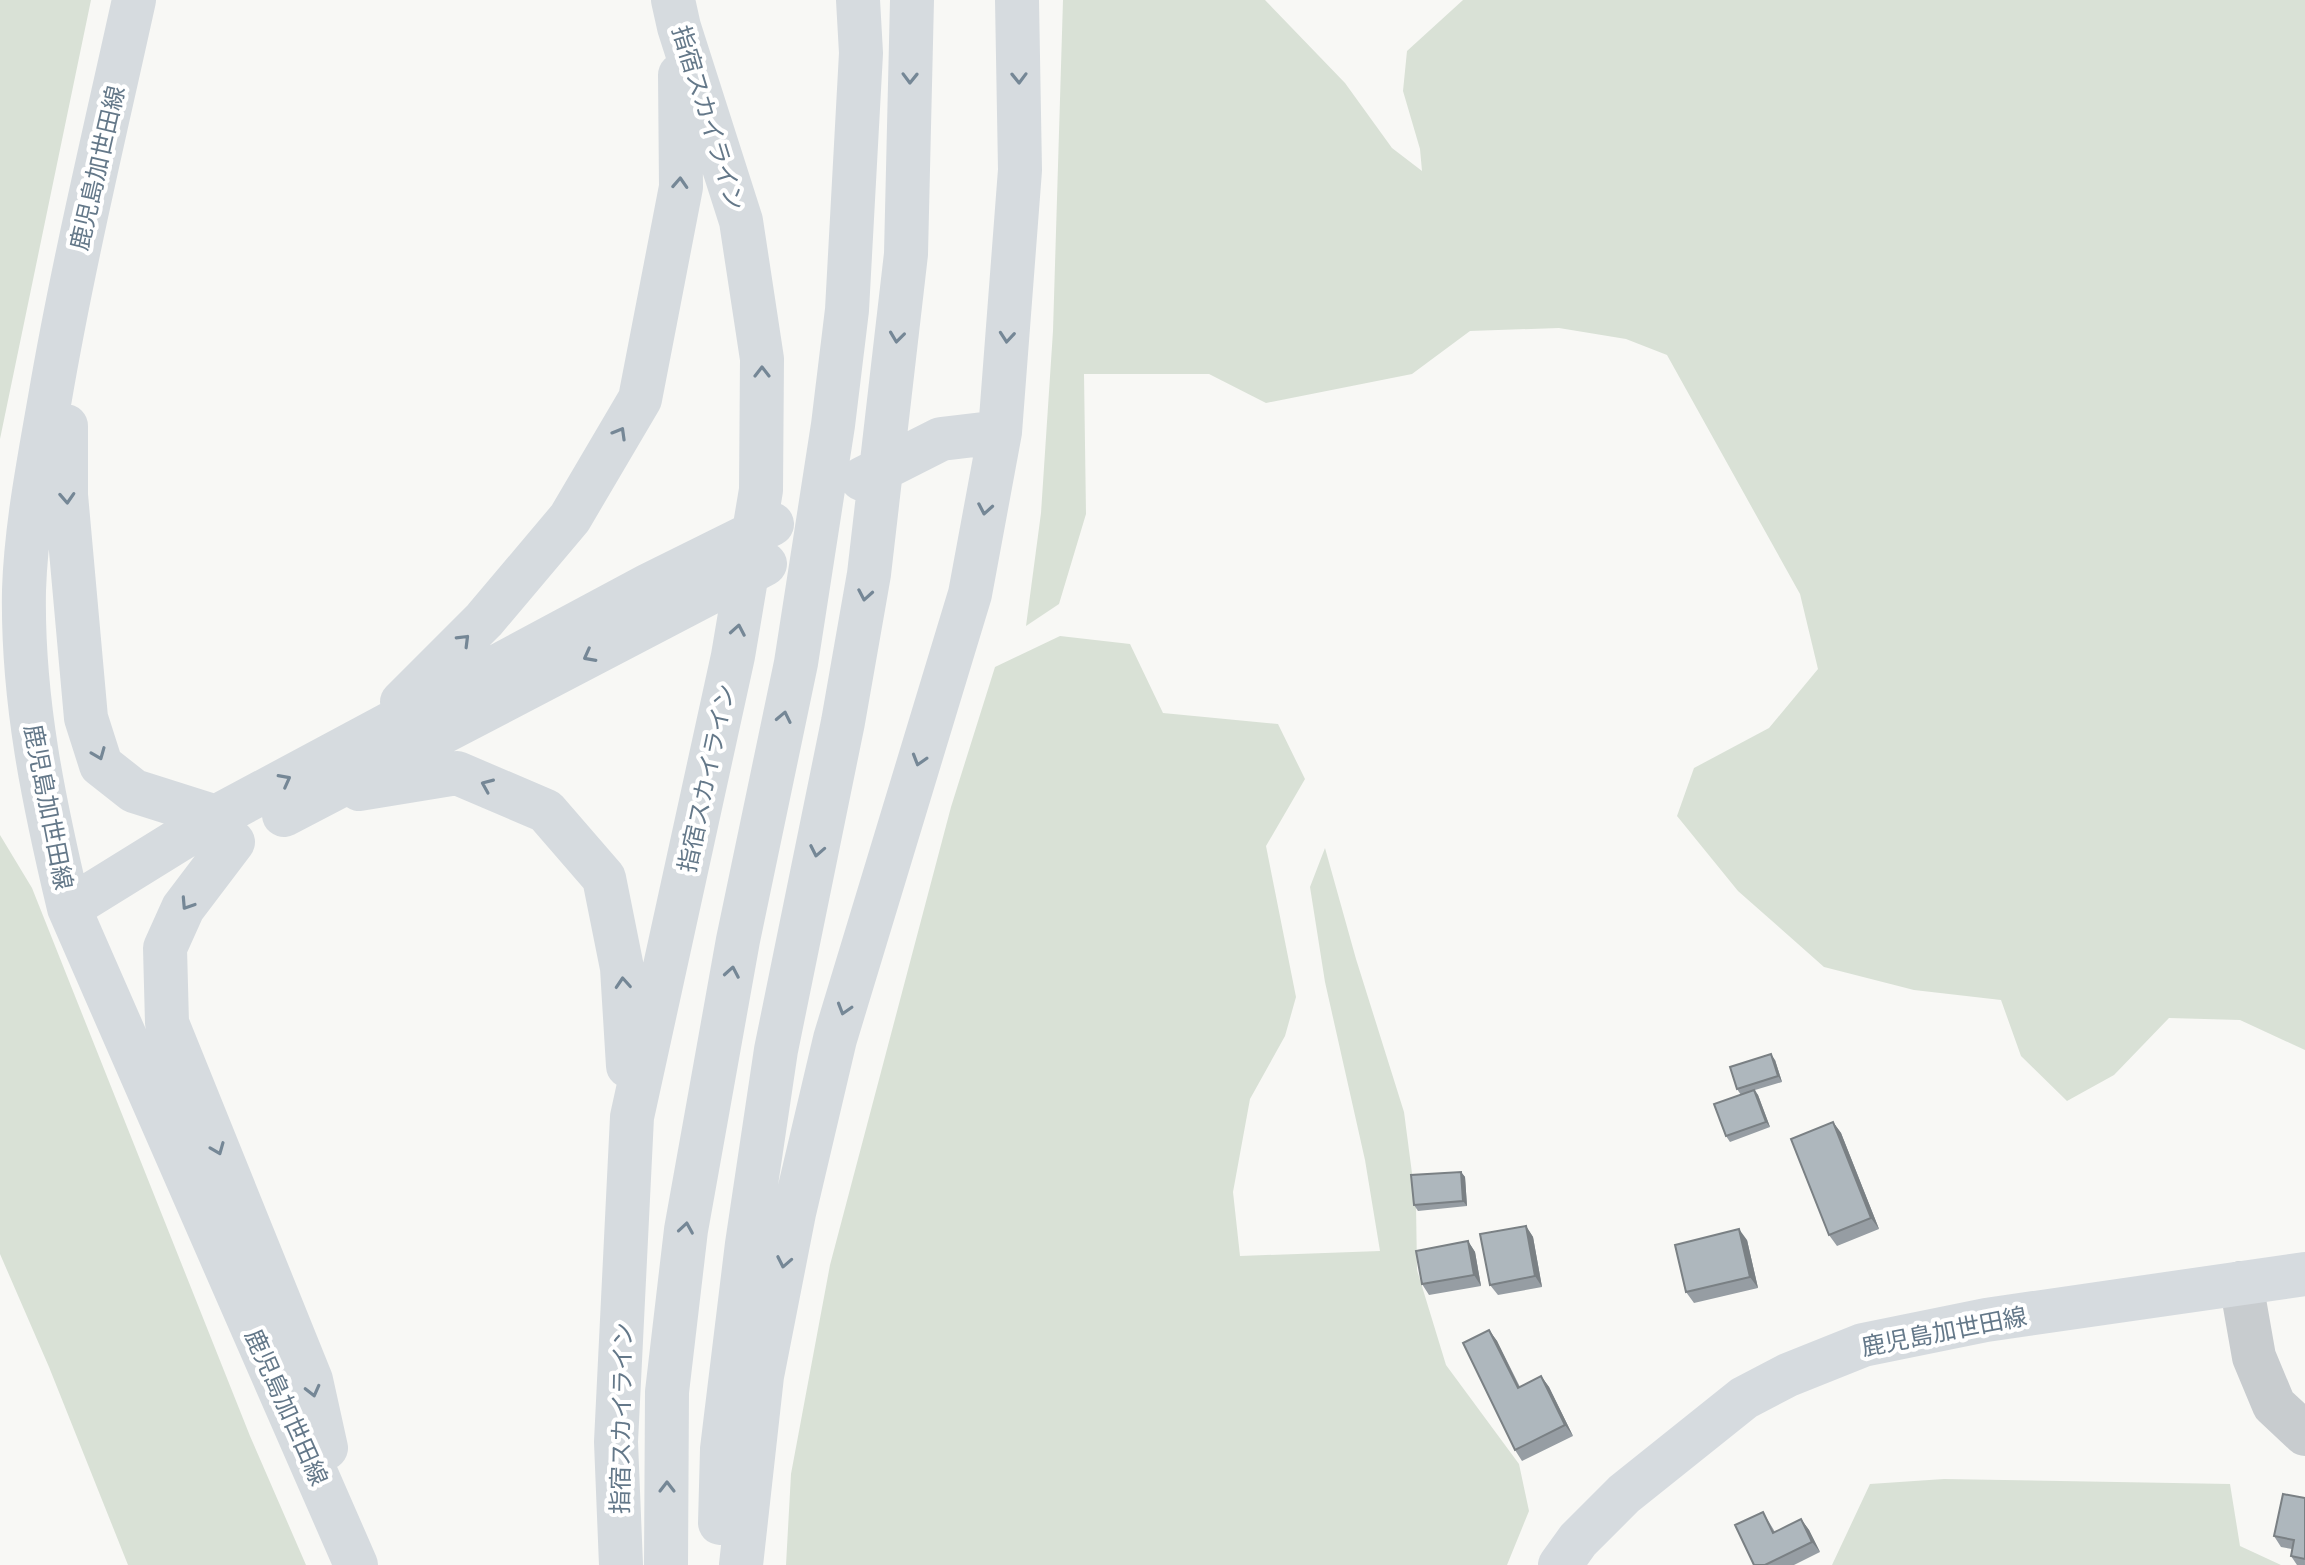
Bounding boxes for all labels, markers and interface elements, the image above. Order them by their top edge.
street label: 指宿スカイライン [668,22,750,214]
one-way arrow [901,72,919,85]
one-way arrow [1010,72,1028,85]
street label: 鹿児島加世田線 [64,83,130,253]
one-way arrow [672,176,689,189]
one-way arrow [888,331,905,344]
one-way arrow [999,331,1016,344]
one-way arrow [753,365,771,378]
one-way arrow [610,427,626,442]
one-way arrow [58,492,75,505]
one-way arrow [978,502,995,516]
one-way arrow [857,589,874,602]
one-way arrow [728,623,745,637]
one-way arrow [455,635,469,649]
one-way arrow [583,646,598,661]
street label: 指宿スカイライン [672,681,740,875]
one-way arrow [775,711,792,725]
street label: 鹿児島加世田線 [19,722,79,892]
one-way arrow [89,746,105,761]
one-way arrow [912,753,928,767]
one-way arrow [277,775,291,790]
one-way arrow [481,779,495,795]
one-way arrow [809,844,826,857]
one-way arrow [181,896,196,910]
one-way arrow [723,965,740,979]
one-way arrow [615,976,632,989]
one-way arrow [837,1002,853,1015]
one-way arrow [208,1141,225,1155]
one-way arrow [677,1221,694,1235]
one-way arrow [777,1255,794,1269]
street label: 鹿児島加世田線 [1859,1301,2029,1361]
street label: 指宿スカイライン [605,1322,637,1514]
street label: 鹿児島加世田線 [240,1325,334,1489]
one-way arrow [304,1383,321,1397]
one-way arrow [658,1480,676,1493]

